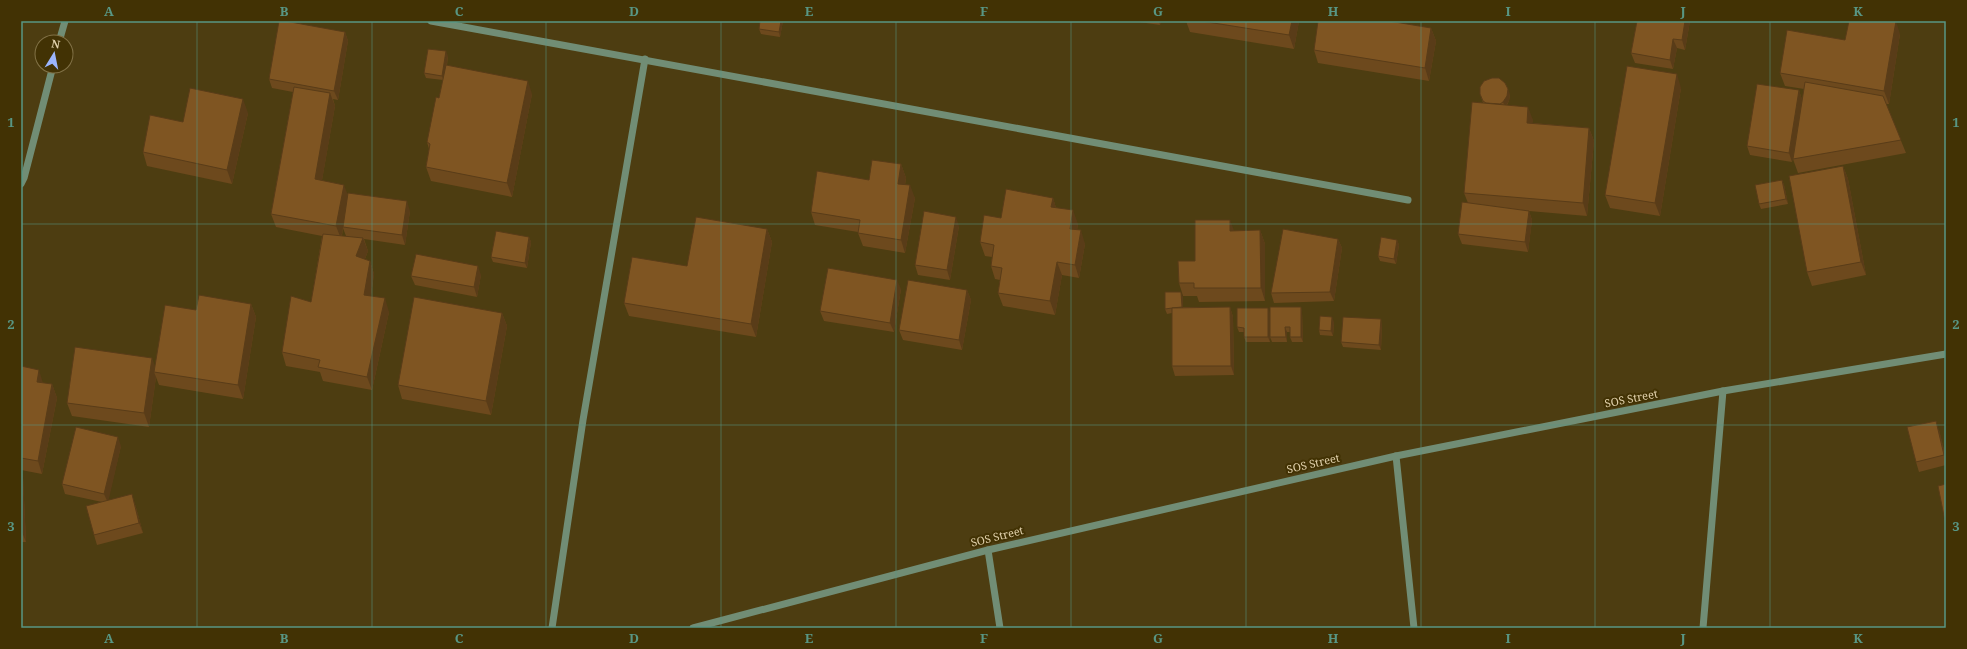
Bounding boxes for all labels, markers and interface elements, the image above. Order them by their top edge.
text: A [104,2,114,20]
text: B [280,2,289,20]
text: C [455,2,464,20]
text: D [629,2,639,20]
text: E [805,2,814,20]
text: F [980,2,988,20]
text: G [1153,2,1163,20]
text: H [1328,2,1339,20]
text: I [1505,2,1511,20]
text: J [1679,2,1686,20]
text: K [1853,2,1863,20]
north arrow [34,34,74,74]
text: N [50,36,62,52]
text: 1 [7,113,15,131]
text: 1 [1952,113,1960,131]
text: 2 [7,315,15,333]
text: 2 [1952,315,1960,333]
street label: SOS Street [1603,385,1659,410]
street label: SOS Street [1285,450,1341,476]
text: 3 [7,517,15,535]
text: 3 [1952,517,1960,535]
street label: SOS Street [969,522,1025,550]
text: A [104,629,114,647]
text: B [280,629,289,647]
text: C [455,629,464,647]
text: D [629,629,639,647]
text: E [805,629,814,647]
text: F [980,629,988,647]
text: G [1153,629,1163,647]
text: H [1328,629,1339,647]
text: I [1505,629,1511,647]
text: J [1679,629,1686,647]
text: K [1853,629,1863,647]

